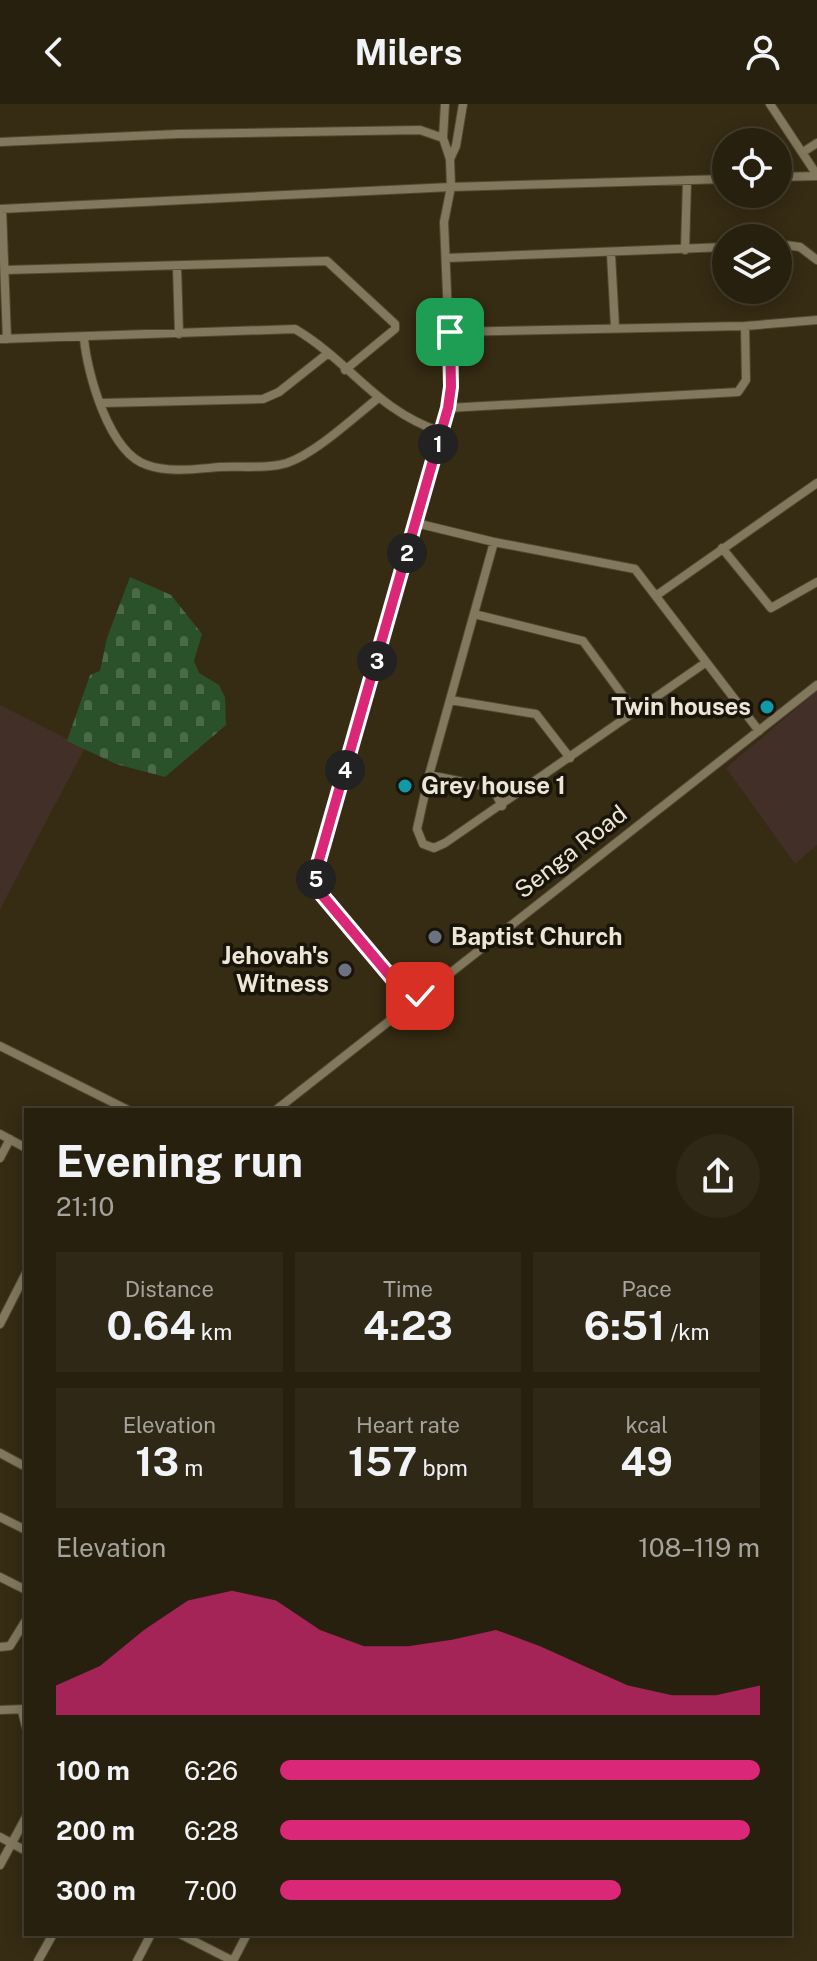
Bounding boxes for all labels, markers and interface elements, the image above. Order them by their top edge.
icon: back [32,30,76,74]
icon: person [741,30,785,74]
text: Milers [354,31,463,73]
map controls [712,128,792,304]
button: locate [712,128,792,208]
button: layers [712,224,792,304]
pin [416,298,484,366]
icon: arrive [428,310,472,354]
pin: 1 [418,424,458,464]
text: 1 [433,431,443,457]
pin: 2 [387,533,427,573]
text: 2 [400,540,414,566]
pin: 3 [357,641,397,681]
text: 3 [370,648,384,674]
place label: Twin houses [611,692,751,720]
marker: Twin houses [758,698,776,716]
pin: 4 [325,750,365,790]
text: 4 [338,757,352,783]
place label: Grey house 1 [421,771,566,799]
marker: Grey house 1 [396,777,414,795]
street label: Senga Road [509,799,632,904]
pin: 5 [296,859,336,899]
text: 5 [309,866,323,892]
place label: Baptist Church [451,922,623,950]
marker: Baptist Church [426,928,444,946]
place label: Jehovah's Witness [222,941,329,997]
marker: Jehovah's Witness [336,961,354,979]
pin [386,962,454,1030]
icon: check [398,974,442,1018]
button: share [676,1134,760,1218]
text: Evening run [56,1135,303,1187]
text: 21:10 [56,1191,114,1222]
text: Distance [125,1276,214,1302]
text: Time [383,1276,433,1302]
text: Pace [622,1276,672,1302]
text: 0.64 [106,1302,196,1349]
text: 4:23 [363,1302,453,1349]
text: 6:51 [584,1302,665,1349]
text: km [196,1319,232,1345]
text: /km [665,1319,710,1345]
text: Elevation [123,1412,216,1438]
text: Heart rate [356,1412,460,1438]
text: kcal [625,1412,668,1438]
text: 13 [135,1438,179,1485]
text: 157 [348,1438,417,1485]
text: 49 [620,1438,673,1485]
text: m [179,1455,203,1481]
text: bpm [417,1455,468,1481]
text: Elevation [56,1532,166,1563]
text: 108–119 m [638,1532,760,1563]
text: 100 m [56,1755,130,1786]
text: 6:26 [184,1755,238,1786]
text: 200 m [56,1815,135,1846]
text: 6:28 [184,1815,239,1846]
text: 300 m [56,1875,136,1906]
text: 7:00 [184,1875,237,1906]

